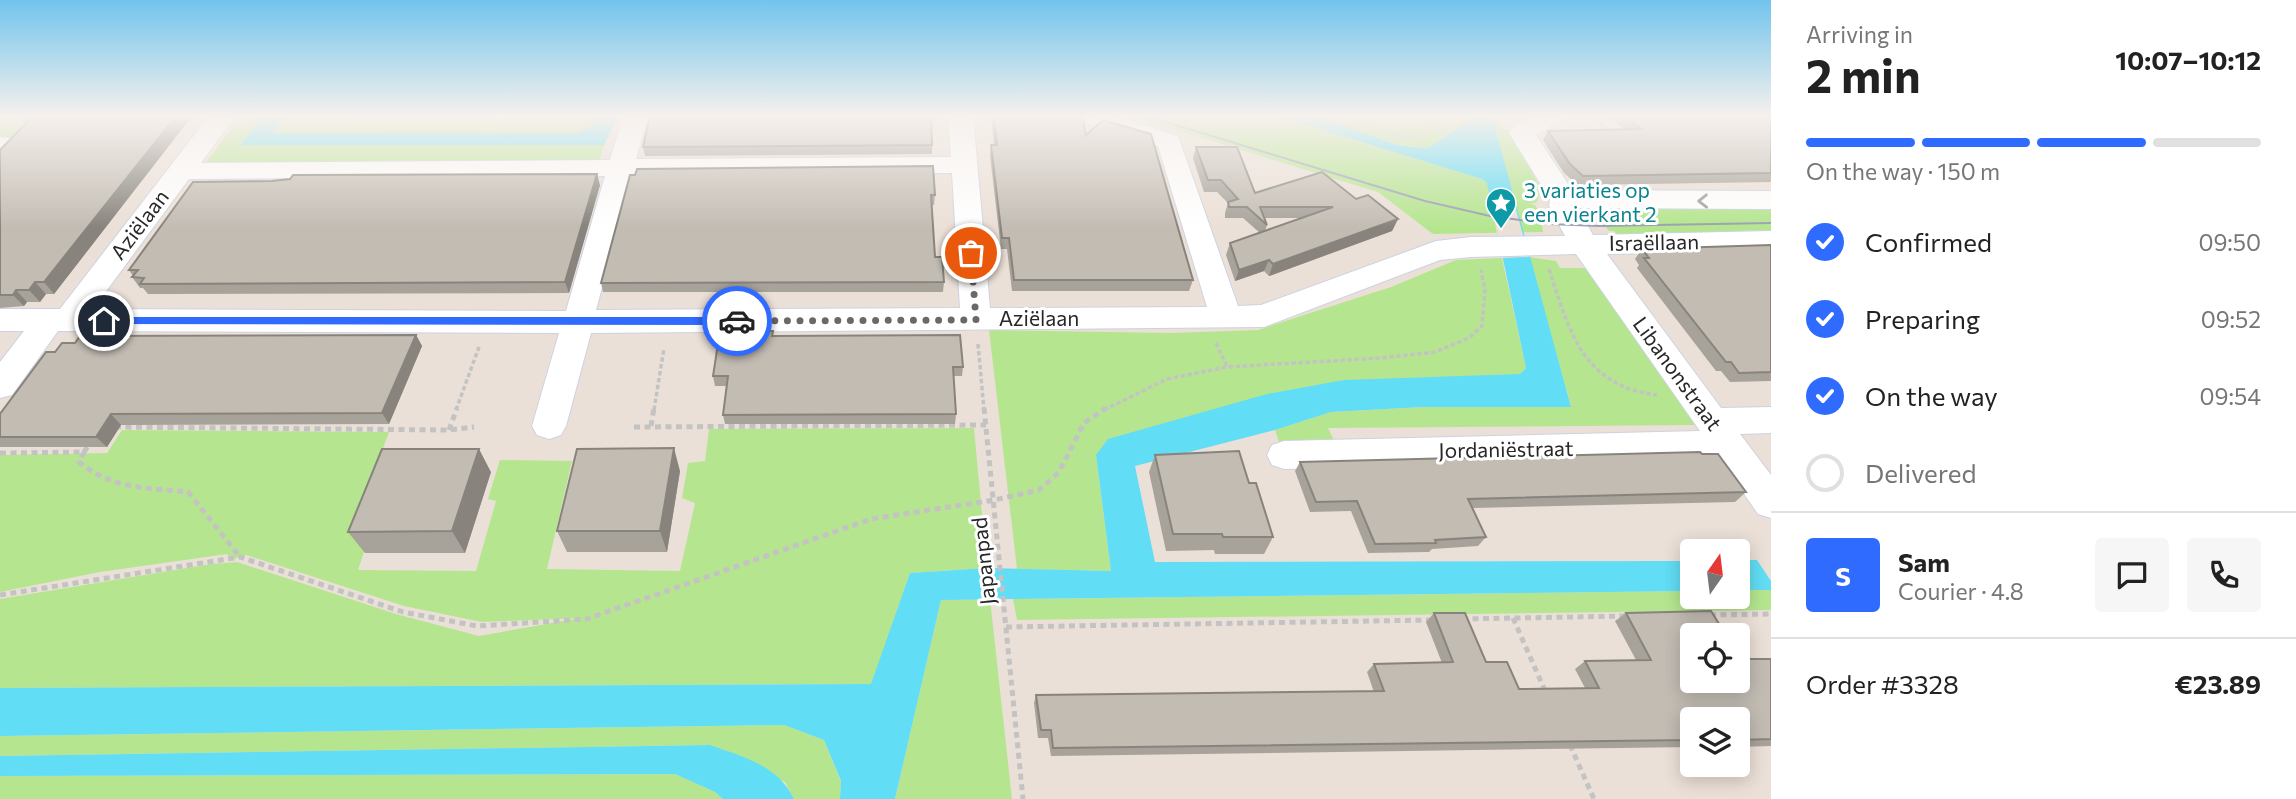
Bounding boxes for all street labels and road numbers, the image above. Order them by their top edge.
street label: Aziëlaan [105,184,173,264]
street label: Israëllaan [1609,228,1699,255]
street label: Aziëlaan [999,305,1079,330]
street label: Libanonstraat [1629,311,1728,435]
street label: Jordaniëstraat [1438,435,1574,462]
street label: Japanpad [965,516,1000,606]

